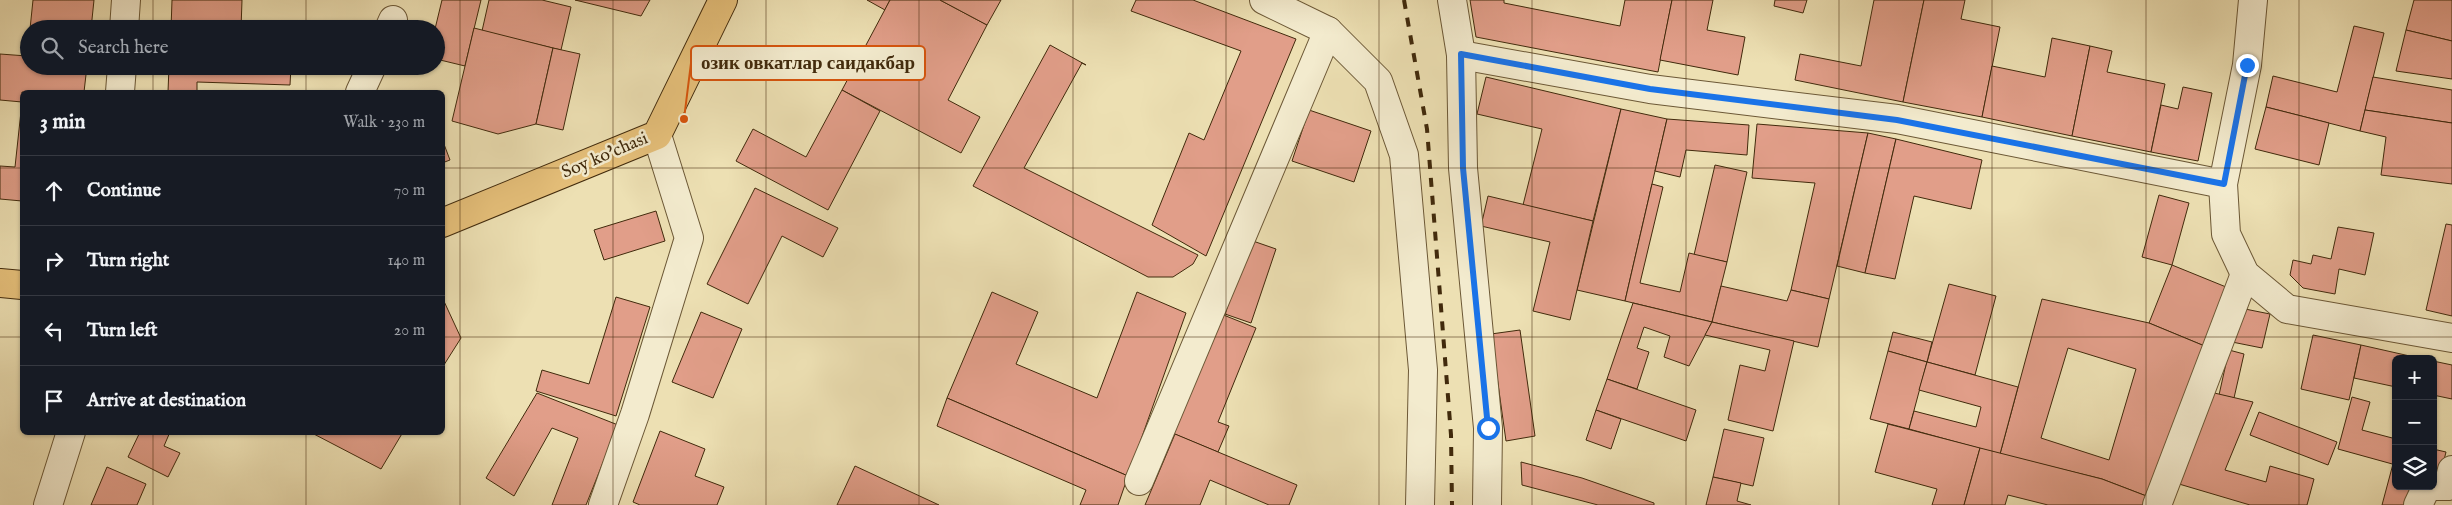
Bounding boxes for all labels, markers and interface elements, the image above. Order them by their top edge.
search box [20,20,445,75]
icon: search [38,34,66,62]
text: Search here [78,36,169,60]
callout: озик овкатлар саидакбар [691,46,925,80]
text: озик овкатлар саидакбар [701,52,915,76]
route end [2236,54,2259,77]
text: 3 min [40,109,85,136]
text: Walk · 230 m [343,113,425,133]
street label: Soy ko'chasi [558,127,652,185]
icon: ahead [40,177,68,205]
text: Continue [87,179,161,203]
text: 70 m [394,181,425,201]
icon: right [40,247,68,275]
text: Turn right [87,249,169,273]
text: 140 m [387,251,425,271]
icon: left [40,317,68,345]
text: Turn left [87,319,158,343]
text: 20 m [394,321,425,341]
map controls [2392,355,2437,490]
button: + [2392,355,2437,400]
icon: arrive [40,387,68,415]
text: Arrive at destination [87,389,246,413]
button: − [2392,400,2437,445]
route start [1477,417,1500,440]
button: layers [2392,445,2437,490]

